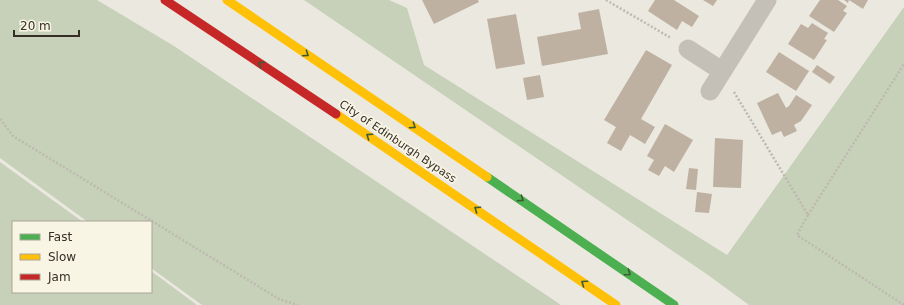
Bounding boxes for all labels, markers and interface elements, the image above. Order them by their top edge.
scale bar [14,12,79,38]
text: 20 m [20,19,51,33]
one-way arrow [302,49,309,56]
one-way arrow [258,61,265,69]
street label: City of Edinburgh Bypass [337,97,459,186]
one-way arrow [409,121,416,128]
one-way arrow [366,133,373,141]
one-way arrow [517,194,524,202]
one-way arrow [474,206,481,214]
legend [12,221,152,293]
text: Fast [48,230,72,244]
text: Slow [48,250,76,264]
one-way arrow [624,268,631,276]
text: Jam [47,270,71,284]
one-way arrow [581,280,588,288]

